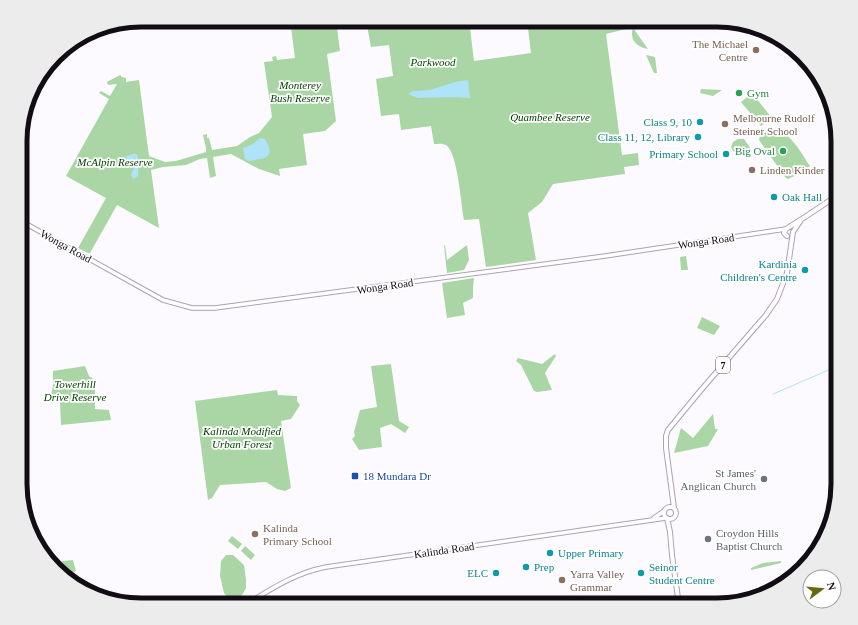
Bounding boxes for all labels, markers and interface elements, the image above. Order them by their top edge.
place label: The Michael Centre [692,38,748,63]
marker: The Michael Centre [751,45,761,55]
park label: Parkwood [409,56,456,68]
park label: Monterey Bush Reserve [270,79,330,104]
place label: Gym [747,87,769,99]
marker: Gym [734,88,744,98]
park label: Quambee Reserve [510,111,590,123]
place label: Melbourne Rudolf Steiner School [733,112,815,137]
place label: Class 9, 10 [643,116,692,128]
marker: Class 9, 10 [695,117,705,127]
marker: Melbourne Rudolf Steiner School [720,119,730,129]
place label: Class 11, 12, Library [598,131,690,143]
marker: Class 11, 12, Library [693,132,703,142]
place label: Big Oval [735,145,775,157]
marker: Big Oval [778,146,788,156]
place label: Primary School [649,148,718,160]
marker: Primary School [721,149,731,159]
park label: McAlpin Reserve [76,156,153,168]
place label: Linden Kinder [760,164,825,176]
marker: Linden Kinder [747,165,757,175]
place label: Oak Hall [782,191,822,203]
marker: Oak Hall [769,192,779,202]
street label: Wonga Road [38,227,94,265]
street label: Wonga Road [677,231,735,251]
place label: Kardinia Children's Centre [720,258,797,283]
marker: Kardinia Children's Centre [800,265,810,275]
street label: Wonga Road [356,276,414,296]
road number: 7 [716,357,730,373]
park label: Towerhill Drive Reserve [43,378,106,403]
park label: Kalinda Modified Urban Forest [202,425,281,450]
place label: St James' Anglican Church [681,467,757,492]
place label: 18 Mundara Dr [363,470,431,482]
marker: 18 Mundara Dr [350,471,360,481]
marker: St James' Anglican Church [759,474,769,484]
place label: Kalinda Primary School [263,522,332,547]
place label: Croydon Hills Baptist Church [716,527,783,552]
marker: Kalinda Primary School [250,529,260,539]
marker: Croydon Hills Baptist Church [703,534,713,544]
street label: Kalinda Road [413,540,475,560]
place label: Upper Primary [558,547,624,559]
marker: Upper Primary [545,548,555,558]
place label: Prep [534,561,555,573]
place label: Seinor Student Centre [649,561,715,586]
marker: Prep [521,562,531,572]
place label: ELC [467,567,488,579]
marker: ELC [491,568,501,578]
place label: Yarra Valley Grammar [570,568,625,593]
marker: Seinor Student Centre [636,568,646,578]
north arrow [802,569,842,609]
marker: Yarra Valley Grammar [557,575,567,585]
text: N [825,581,838,592]

